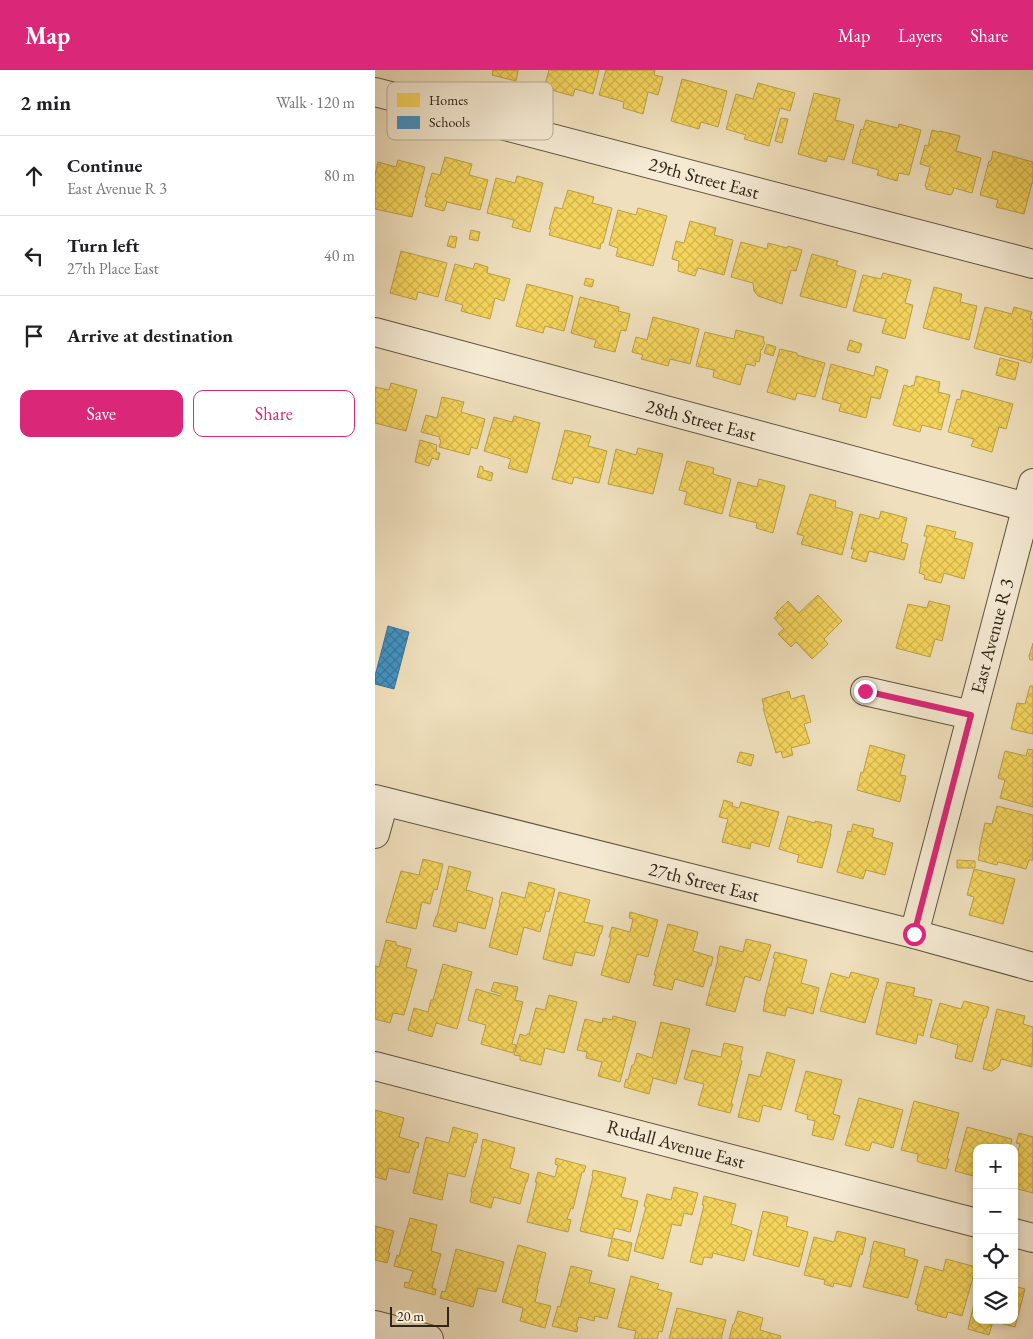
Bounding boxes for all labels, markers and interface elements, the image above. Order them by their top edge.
text: Map [25,20,70,51]
text: Map [838,24,870,47]
text: Layers [898,24,942,47]
text: Share [970,24,1008,47]
legend [387,82,553,140]
text: 2 min [20,89,71,116]
text: Homes [429,91,469,109]
text: Walk · 120 m [276,92,355,113]
text: Schools [429,113,470,131]
street label: 29th Street East [646,151,762,205]
text: Continue [67,153,142,178]
icon: ahead [20,162,48,190]
text: 80 m [324,165,355,186]
text: East Avenue R 3 [67,178,167,199]
text: Turn left [67,233,139,258]
icon: left [20,242,48,270]
text: 40 m [324,245,355,266]
text: 27th Place East [67,258,159,279]
icon: arrive [20,322,48,350]
text: Arrive at destination [67,323,233,348]
button: Save [20,390,183,437]
button: Share [193,390,355,437]
street label: 28th Street East [643,393,759,447]
street label: East Avenue R 3 [965,576,1019,696]
route end [854,680,877,703]
street label: 27th Street East [646,856,762,908]
route start [903,923,926,946]
street label: Rudall Avenue East [604,1114,748,1174]
map controls [973,1144,1018,1324]
button: + [973,1144,1018,1189]
button: − [973,1189,1018,1234]
button: locate [973,1234,1018,1279]
button: layers [973,1279,1018,1324]
scale bar [390,1304,449,1327]
text: 20 m [397,1307,424,1325]

